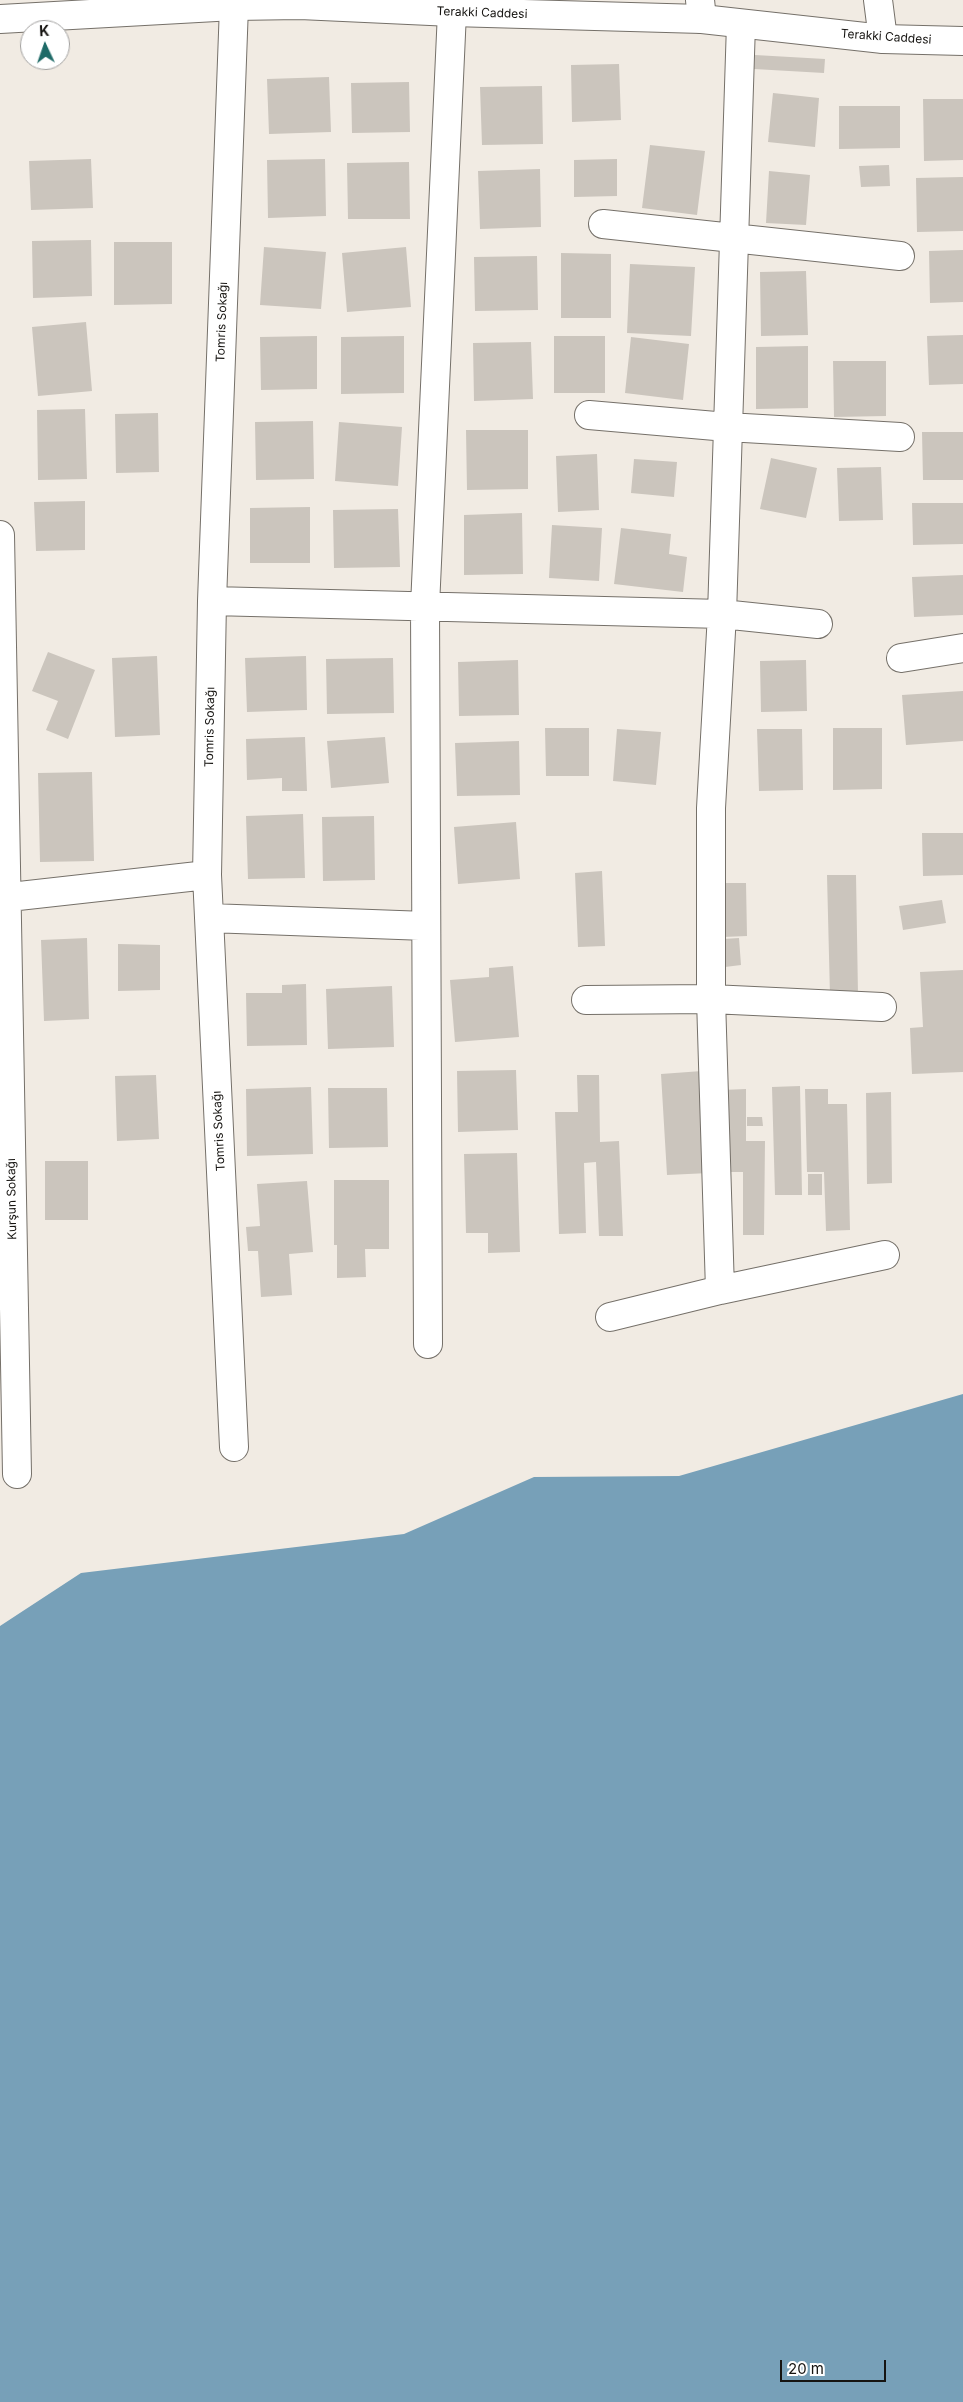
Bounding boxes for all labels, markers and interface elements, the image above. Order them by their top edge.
street label: Terakki Caddesi [436,4,528,22]
north arrow [20,20,70,70]
text: K [39,22,50,39]
street label: Terakki Caddesi [840,27,932,47]
street label: Tomris Sokağı [213,282,231,362]
street label: Tomris Sokağı [202,687,218,767]
street label: Tomris Sokağı [210,1091,228,1171]
street label: Kurşun Sokağı [4,1158,20,1240]
scale bar [783,2350,889,2382]
text: 20 m [788,2359,824,2378]

